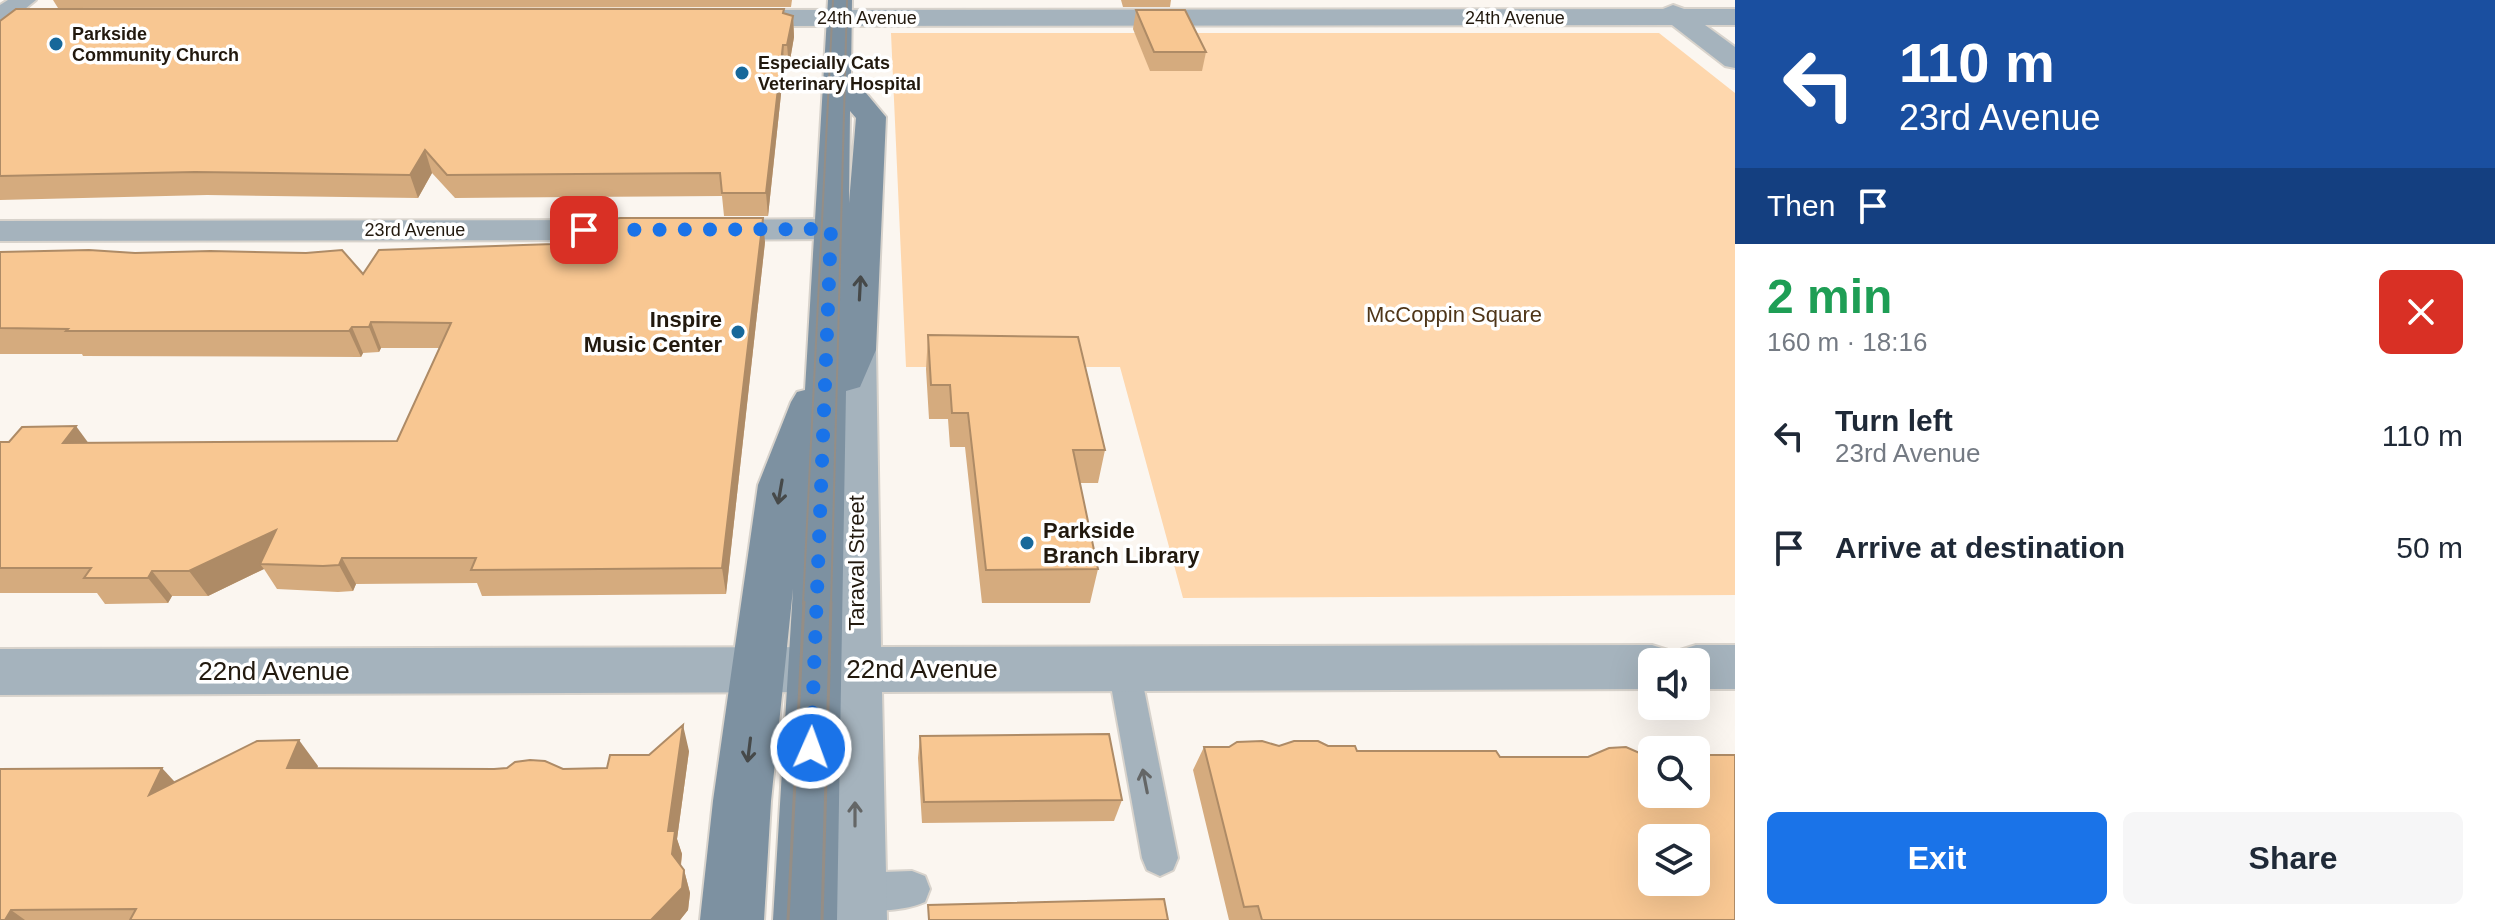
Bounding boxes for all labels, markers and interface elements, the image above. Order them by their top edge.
street label: 24th Avenue [817,8,917,28]
street label: 24th Avenue [1465,8,1565,28]
place label: Parkside Community Church [72,24,239,65]
text: 110 m [1899,31,2055,94]
icon: left [1767,32,1871,136]
marker: Parkside Community Church [47,35,65,53]
place label: Especially Cats Veterinary Hospital [758,53,921,94]
marker: Especially Cats Veterinary Hospital [733,64,751,82]
text: 23rd Avenue [1899,97,2101,138]
icon: arrive [1851,184,1895,228]
text: Then [1767,189,1835,222]
pin [550,196,618,264]
icon: arrive [562,208,606,252]
street label: 23rd Avenue [365,220,465,240]
text: 2 min [1767,270,1892,323]
button: close [2379,270,2463,354]
one-way arrow [853,275,868,302]
park label: McCoppin Square [1366,302,1542,327]
place label: Inspire Music Center [584,307,722,357]
marker: Inspire Music Center [729,323,747,341]
text: 160 m · 18:16 [1767,327,1927,357]
text: Turn left [1835,404,1953,437]
icon: left [1767,414,1811,458]
text: 110 m [2382,419,2463,452]
text: 23rd Avenue [1835,438,1981,468]
one-way arrow [772,479,787,505]
street label: Taraval Street [844,495,869,631]
place label: Parkside Branch Library [1043,518,1200,568]
icon: arrive [1767,526,1811,570]
text: Arrive at destination [1835,531,2125,564]
text: 50 m [2396,531,2463,564]
marker: Parkside Branch Library [1018,534,1036,552]
map controls [1638,648,1710,896]
button: sound [1638,648,1710,720]
street label: 22nd Avenue [846,654,998,684]
street label: 22nd Avenue [198,656,350,686]
position arrow [769,706,853,790]
one-way arrow [741,736,756,763]
button: search [1638,736,1710,808]
one-way arrow [1137,769,1152,795]
one-way arrow [847,801,863,828]
button: Exit [1767,812,2107,904]
button: Share [2123,812,2463,904]
button: layers [1638,824,1710,896]

